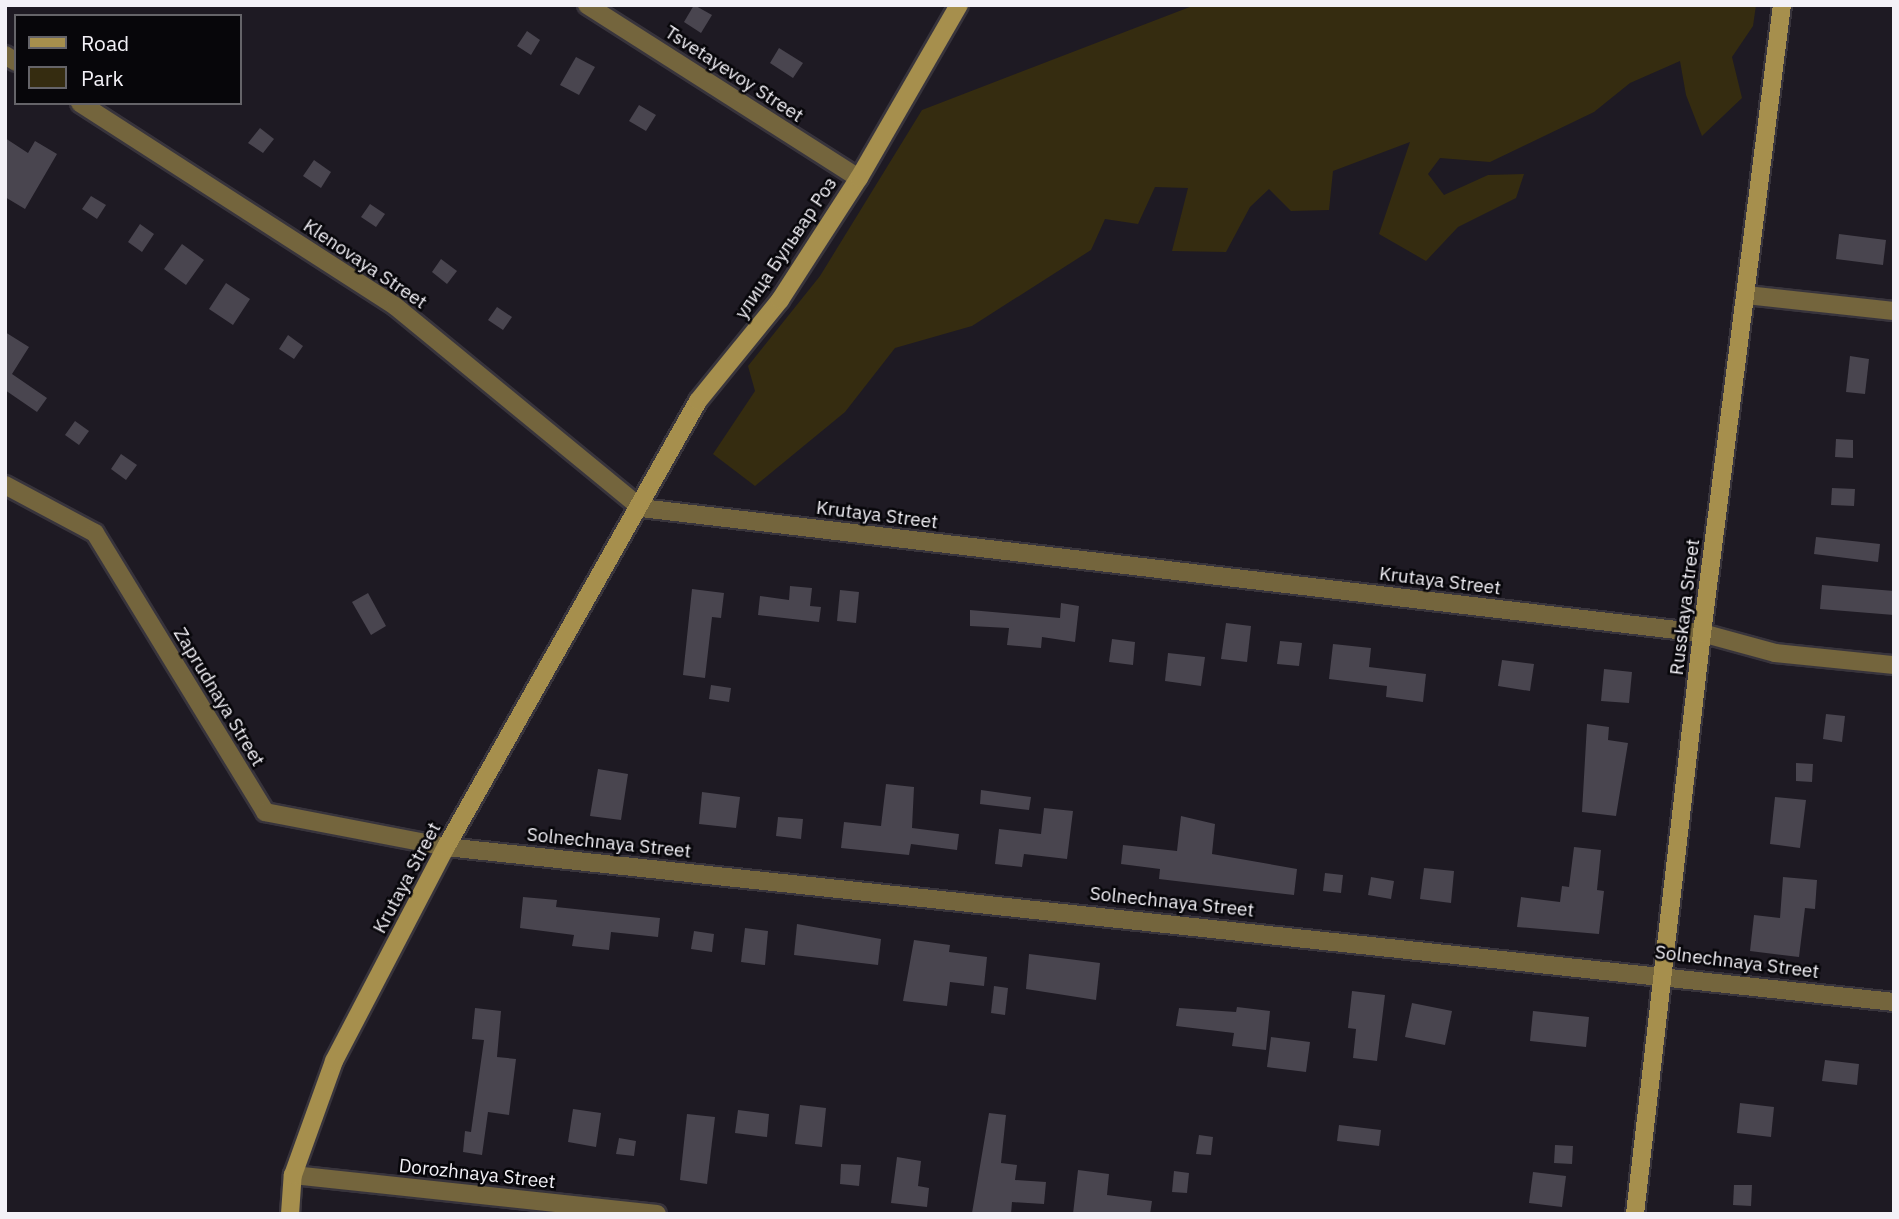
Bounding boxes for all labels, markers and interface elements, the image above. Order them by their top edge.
legend [14,14,242,105]
street label: Tsvetayevoy Street [661,21,807,127]
text: Road [81,29,129,57]
text: Park [81,64,124,92]
street label: улица Бульвар Роз [730,173,842,323]
street label: Klenovaya Street [299,214,431,314]
street label: Krutaya Street [815,496,939,534]
street label: Russkaya Street [1665,537,1705,677]
street label: Krutaya Street [1378,562,1502,600]
street label: Zaprudnaya Street [169,624,269,770]
street label: Krutaya Street [368,819,446,937]
street label: Solnechnaya Street [526,823,692,863]
street label: Solnechnaya Street [1089,882,1255,922]
street label: Solnechnaya Street [1654,941,1820,983]
street label: Dorozhnaya Street [398,1154,556,1194]

